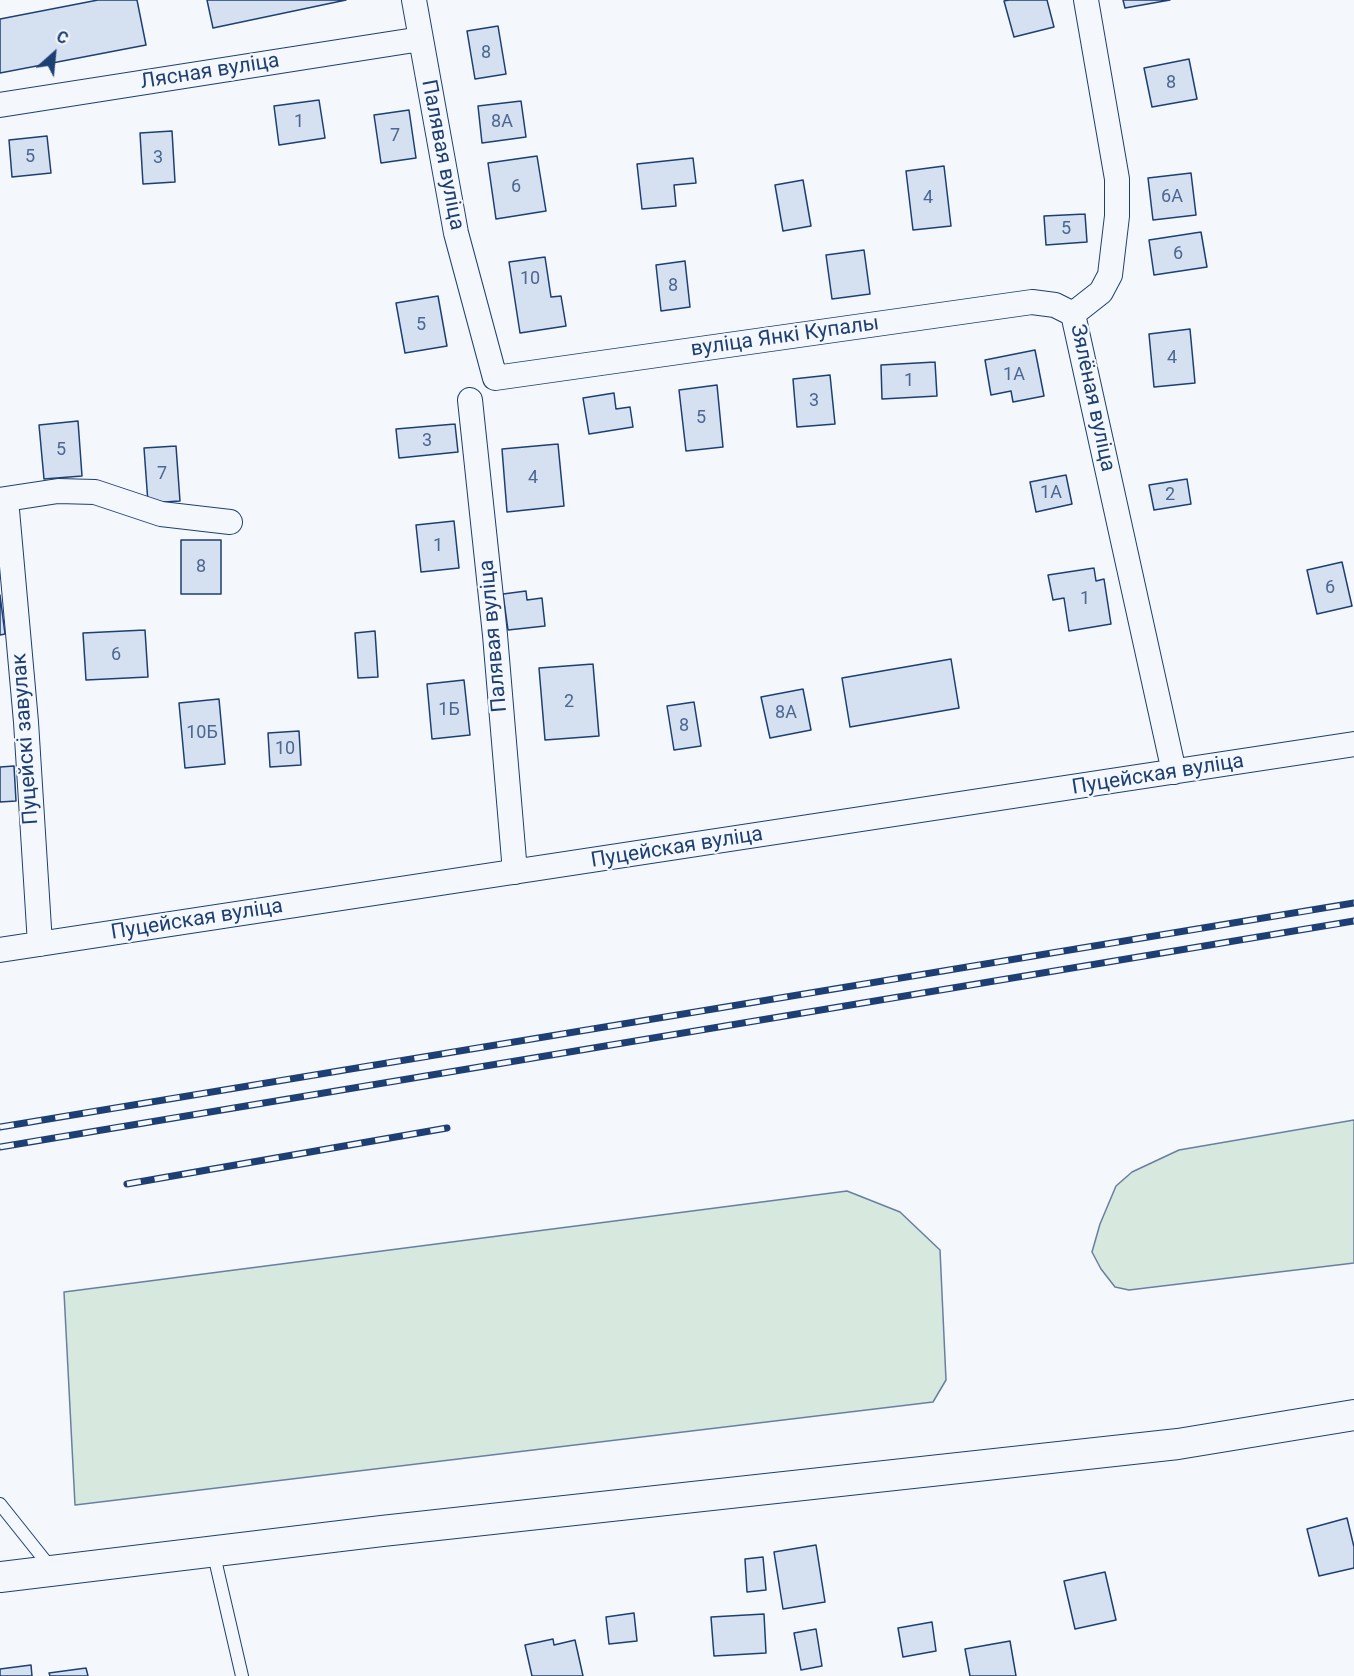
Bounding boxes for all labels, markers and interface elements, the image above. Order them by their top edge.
north arrow [24,24,84,84]
text: С [53,27,71,48]
house number: 8 [481,42,491,64]
street label: Лясная вуліца [139,49,281,95]
house number: 8 [1166,72,1176,94]
street label: Палявая вуліца [415,78,469,232]
house number: 1 [294,111,304,133]
house number: 8А [491,111,513,133]
house number: 7 [390,125,400,147]
house number: 5 [25,146,35,168]
house number: 3 [153,147,163,169]
house number: 6 [511,176,521,198]
house number: 6А [1161,186,1183,208]
house number: 4 [923,187,933,209]
house number: 5 [1061,218,1071,240]
house number: 6 [1173,243,1183,265]
house number: 10 [520,268,540,290]
house number: 8 [668,275,678,297]
street label: вуліца Янкі Купалы [689,311,881,363]
house number: 5 [416,314,426,336]
street label: Зялёная вуліца [1064,322,1120,474]
house number: 4 [1167,347,1177,369]
house number: 1А [1003,364,1025,386]
house number: 1 [904,370,914,392]
house number: 3 [809,390,819,412]
house number: 5 [696,407,706,429]
house number: 3 [422,430,432,452]
house number: 5 [56,439,66,461]
house number: 7 [157,463,167,485]
house number: 4 [528,467,538,489]
house number: 1А [1040,482,1062,504]
house number: 2 [1165,484,1175,506]
house number: 1 [433,535,443,557]
house number: 8 [196,556,206,578]
street label: Палявая вуліца [475,559,513,713]
house number: 6 [1325,577,1335,599]
house number: 1 [1080,588,1090,610]
house number: 6 [111,644,121,666]
street label: Пуцейскі завулак [7,652,45,826]
house number: 2 [564,691,574,713]
house number: 1Б [438,699,460,721]
house number: 8А [775,702,797,724]
house number: 8 [679,715,689,737]
house number: 10Б [186,722,218,744]
house number: 10 [275,738,295,760]
street label: Пуцейская вуліца [1070,749,1246,801]
street label: Пуцейская вуліца [589,822,765,874]
street label: Пуцейская вуліца [109,894,285,946]

